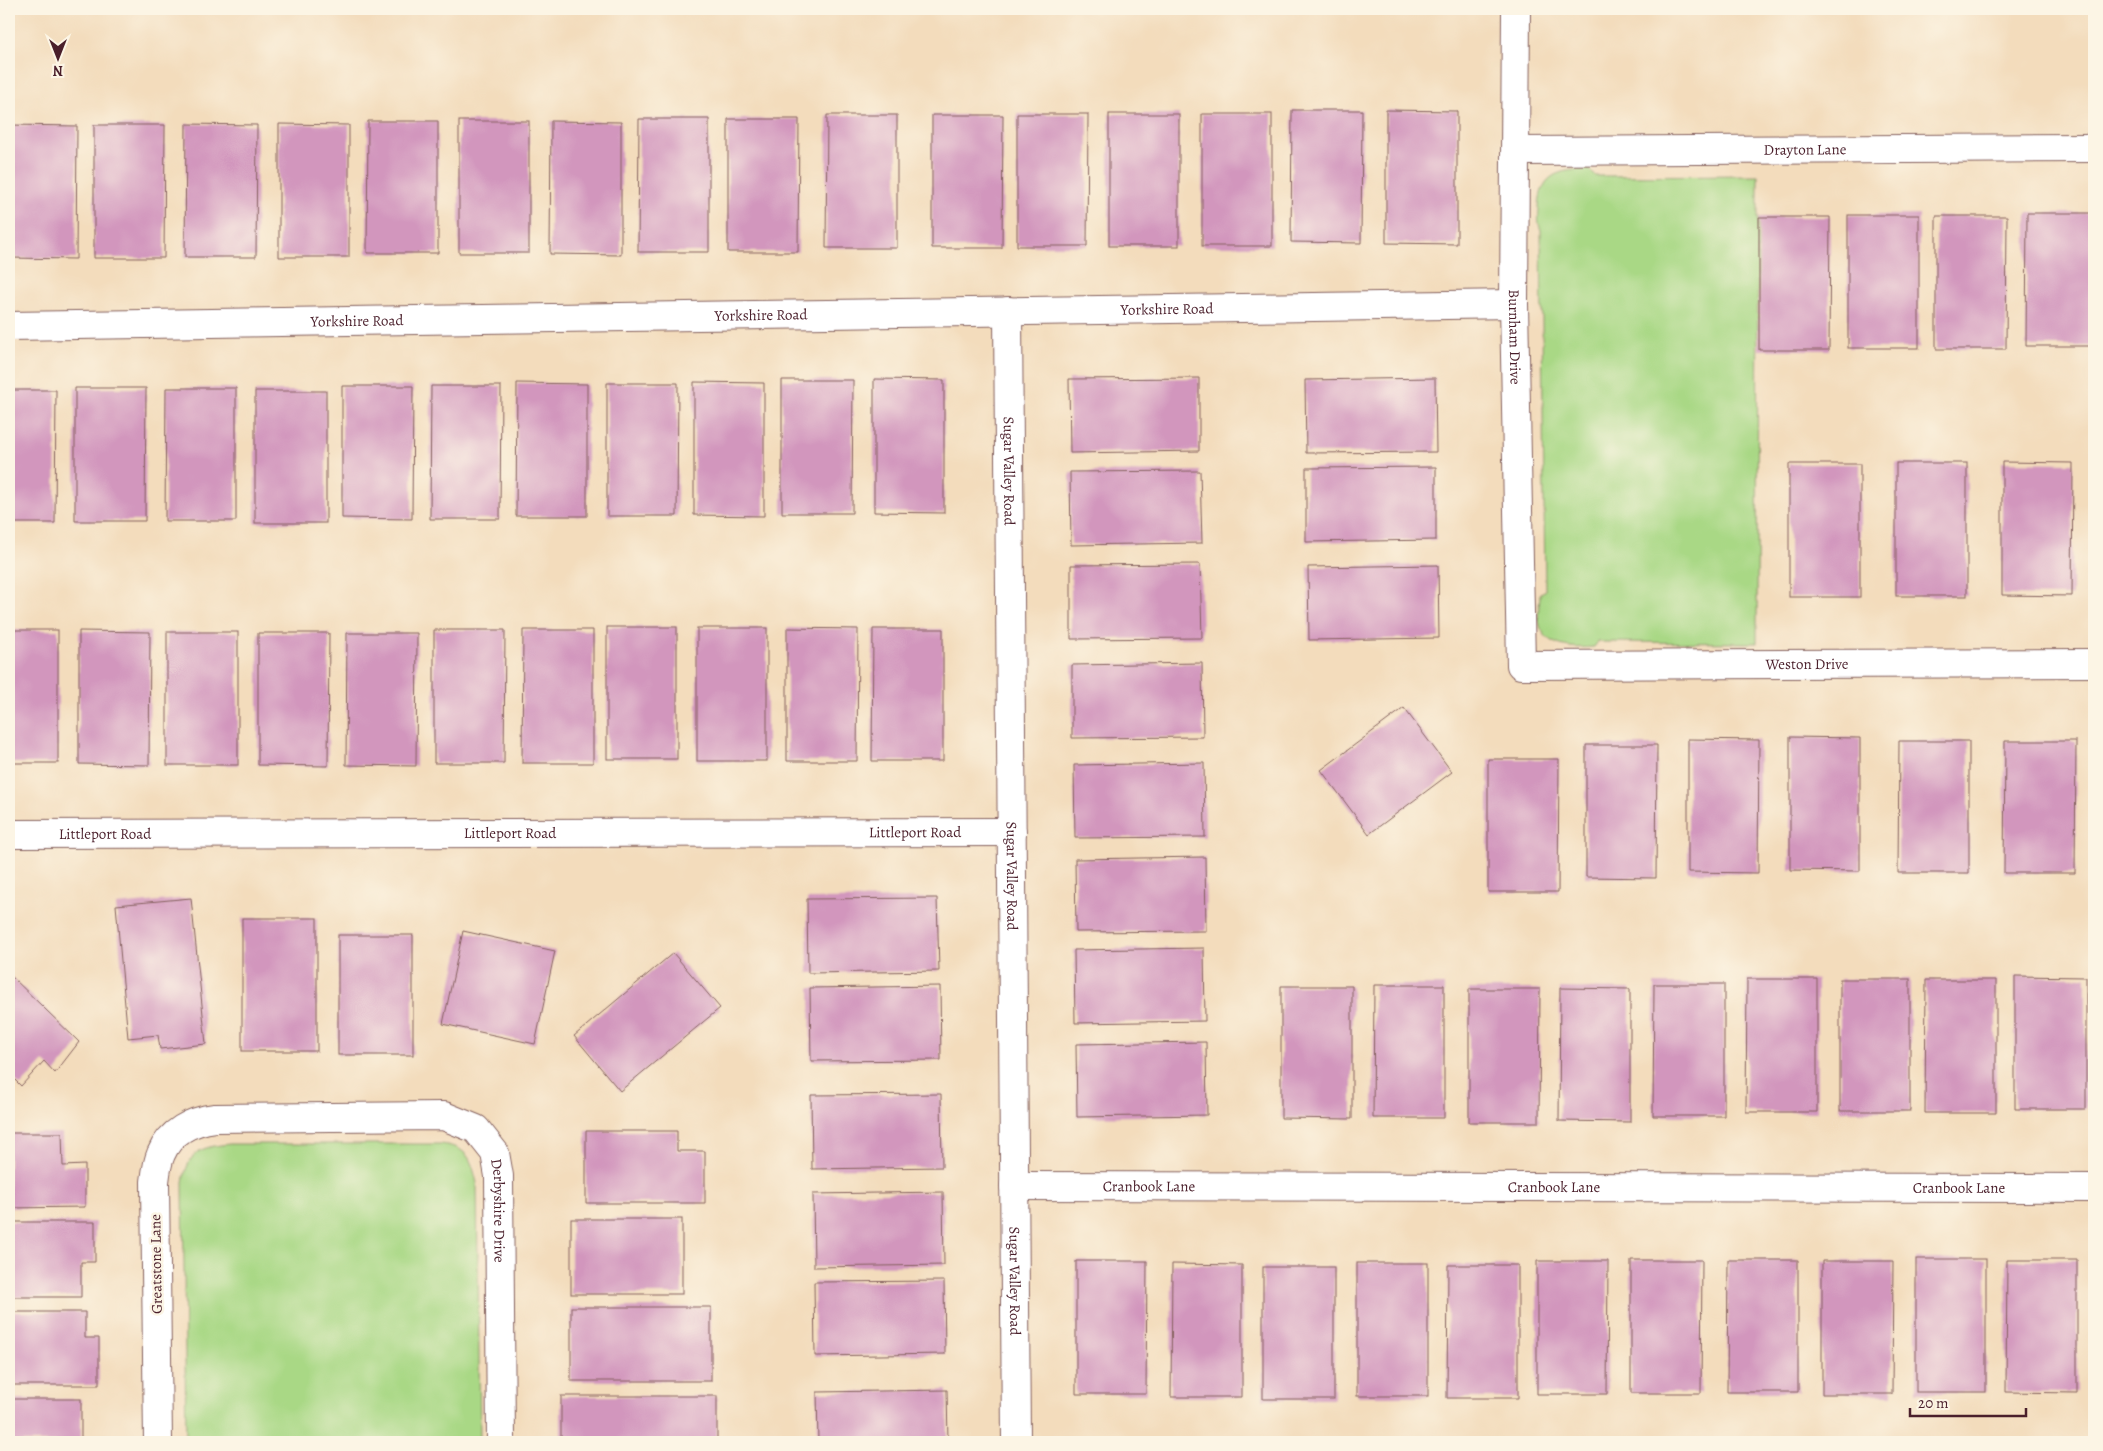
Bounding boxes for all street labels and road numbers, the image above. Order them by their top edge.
street label: Drayton Lane [1764,139,1847,160]
street label: Burnham Drive [1504,289,1526,385]
street label: Yorkshire Road [1119,298,1214,320]
street label: Yorkshire Road [713,304,809,326]
street label: Yorkshire Road [309,310,405,332]
street label: Sugar Valley Road [999,416,1020,527]
street label: Weston Drive [1764,654,1849,674]
street label: Sugar Valley Road [1002,821,1022,932]
street label: Littleport Road [869,822,962,842]
street label: Littleport Road [464,823,557,843]
street label: Littleport Road [59,824,152,844]
street label: Derbyshire Drive [486,1157,510,1263]
street label: Cranbook Lane [1103,1176,1196,1196]
street label: Cranbook Lane [1508,1177,1601,1197]
street label: Cranbook Lane [1913,1178,2006,1198]
street label: Greatstone Lane [145,1214,167,1314]
street label: Sugar Valley Road [1004,1226,1025,1337]

